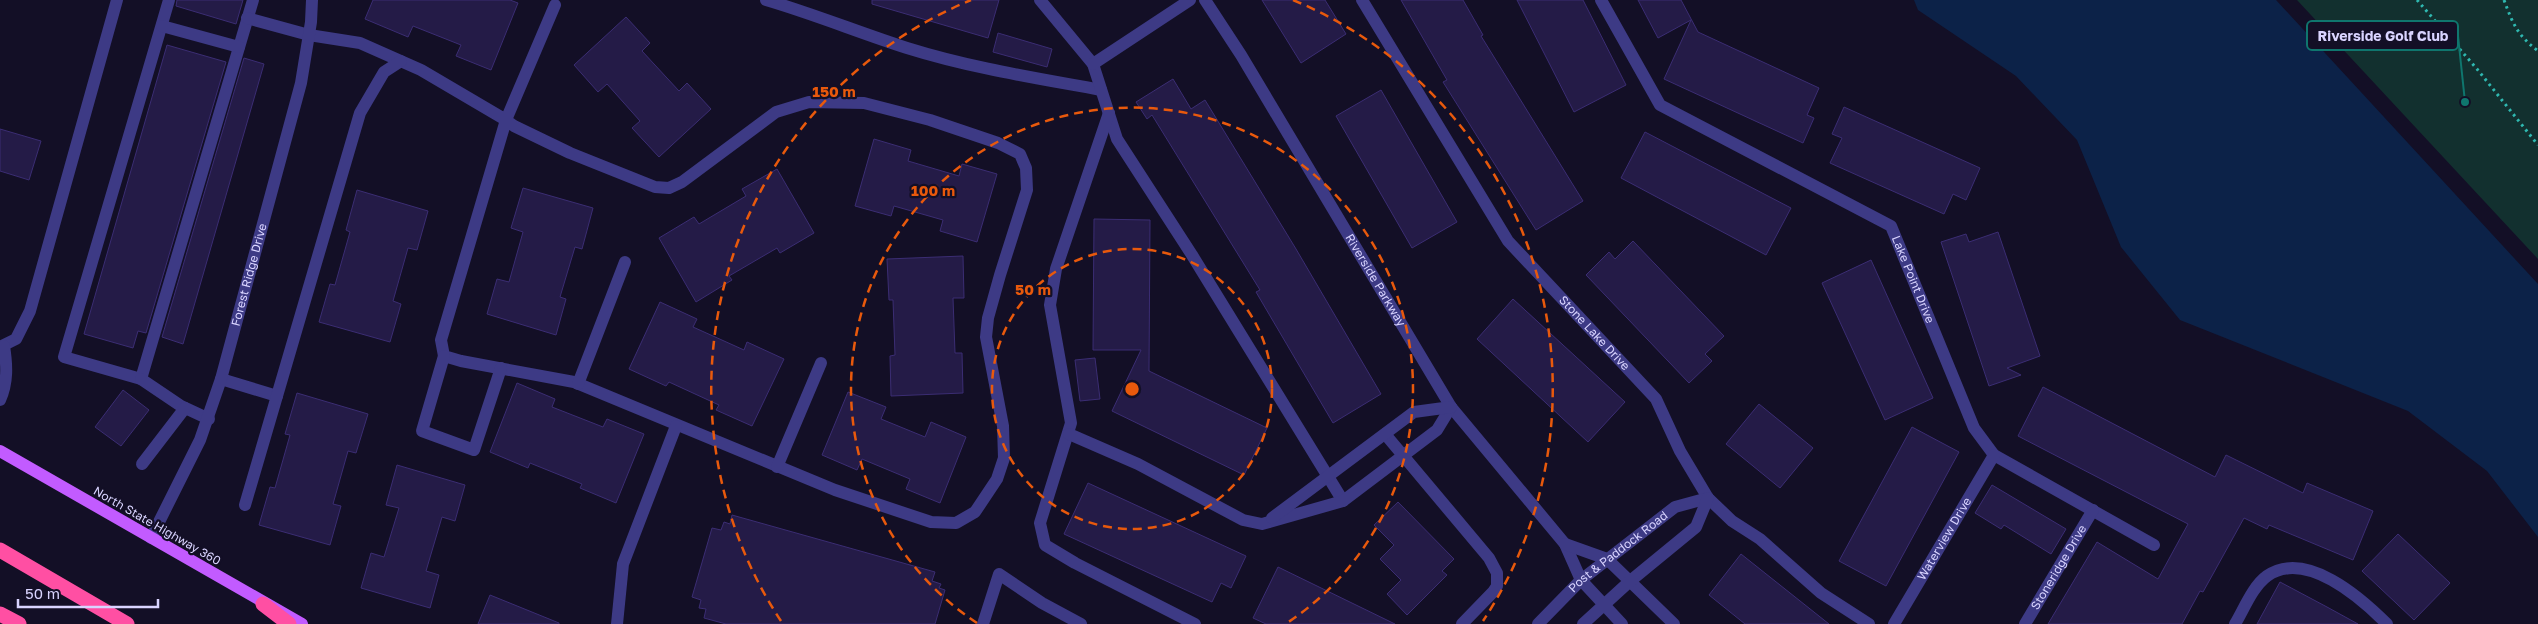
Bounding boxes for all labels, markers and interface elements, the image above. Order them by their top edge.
callout: Riverside Golf Club [2307,21,2458,50]
text: Riverside Golf Club [2318,27,2449,44]
text: 150 m [812,82,856,100]
text: 100 m [911,181,955,199]
street label: Forest Ridge Drive [228,222,270,328]
street label: Riverside Parkway [1342,231,1409,329]
street label: Lake Point Drive [1889,233,1938,325]
text: 50 m [1015,280,1051,298]
street label: Stone Lake Drive [1556,292,1633,373]
centre of rings [1123,380,1141,398]
street label: North State Highway 360 [91,483,224,568]
street label: Waterview Drive [1914,494,1974,583]
street label: Post & Paddock Road [1565,508,1670,595]
street label: Stoneridge Drive [2027,522,2089,612]
scale bar [18,576,158,608]
text: 50 m [25,584,60,602]

